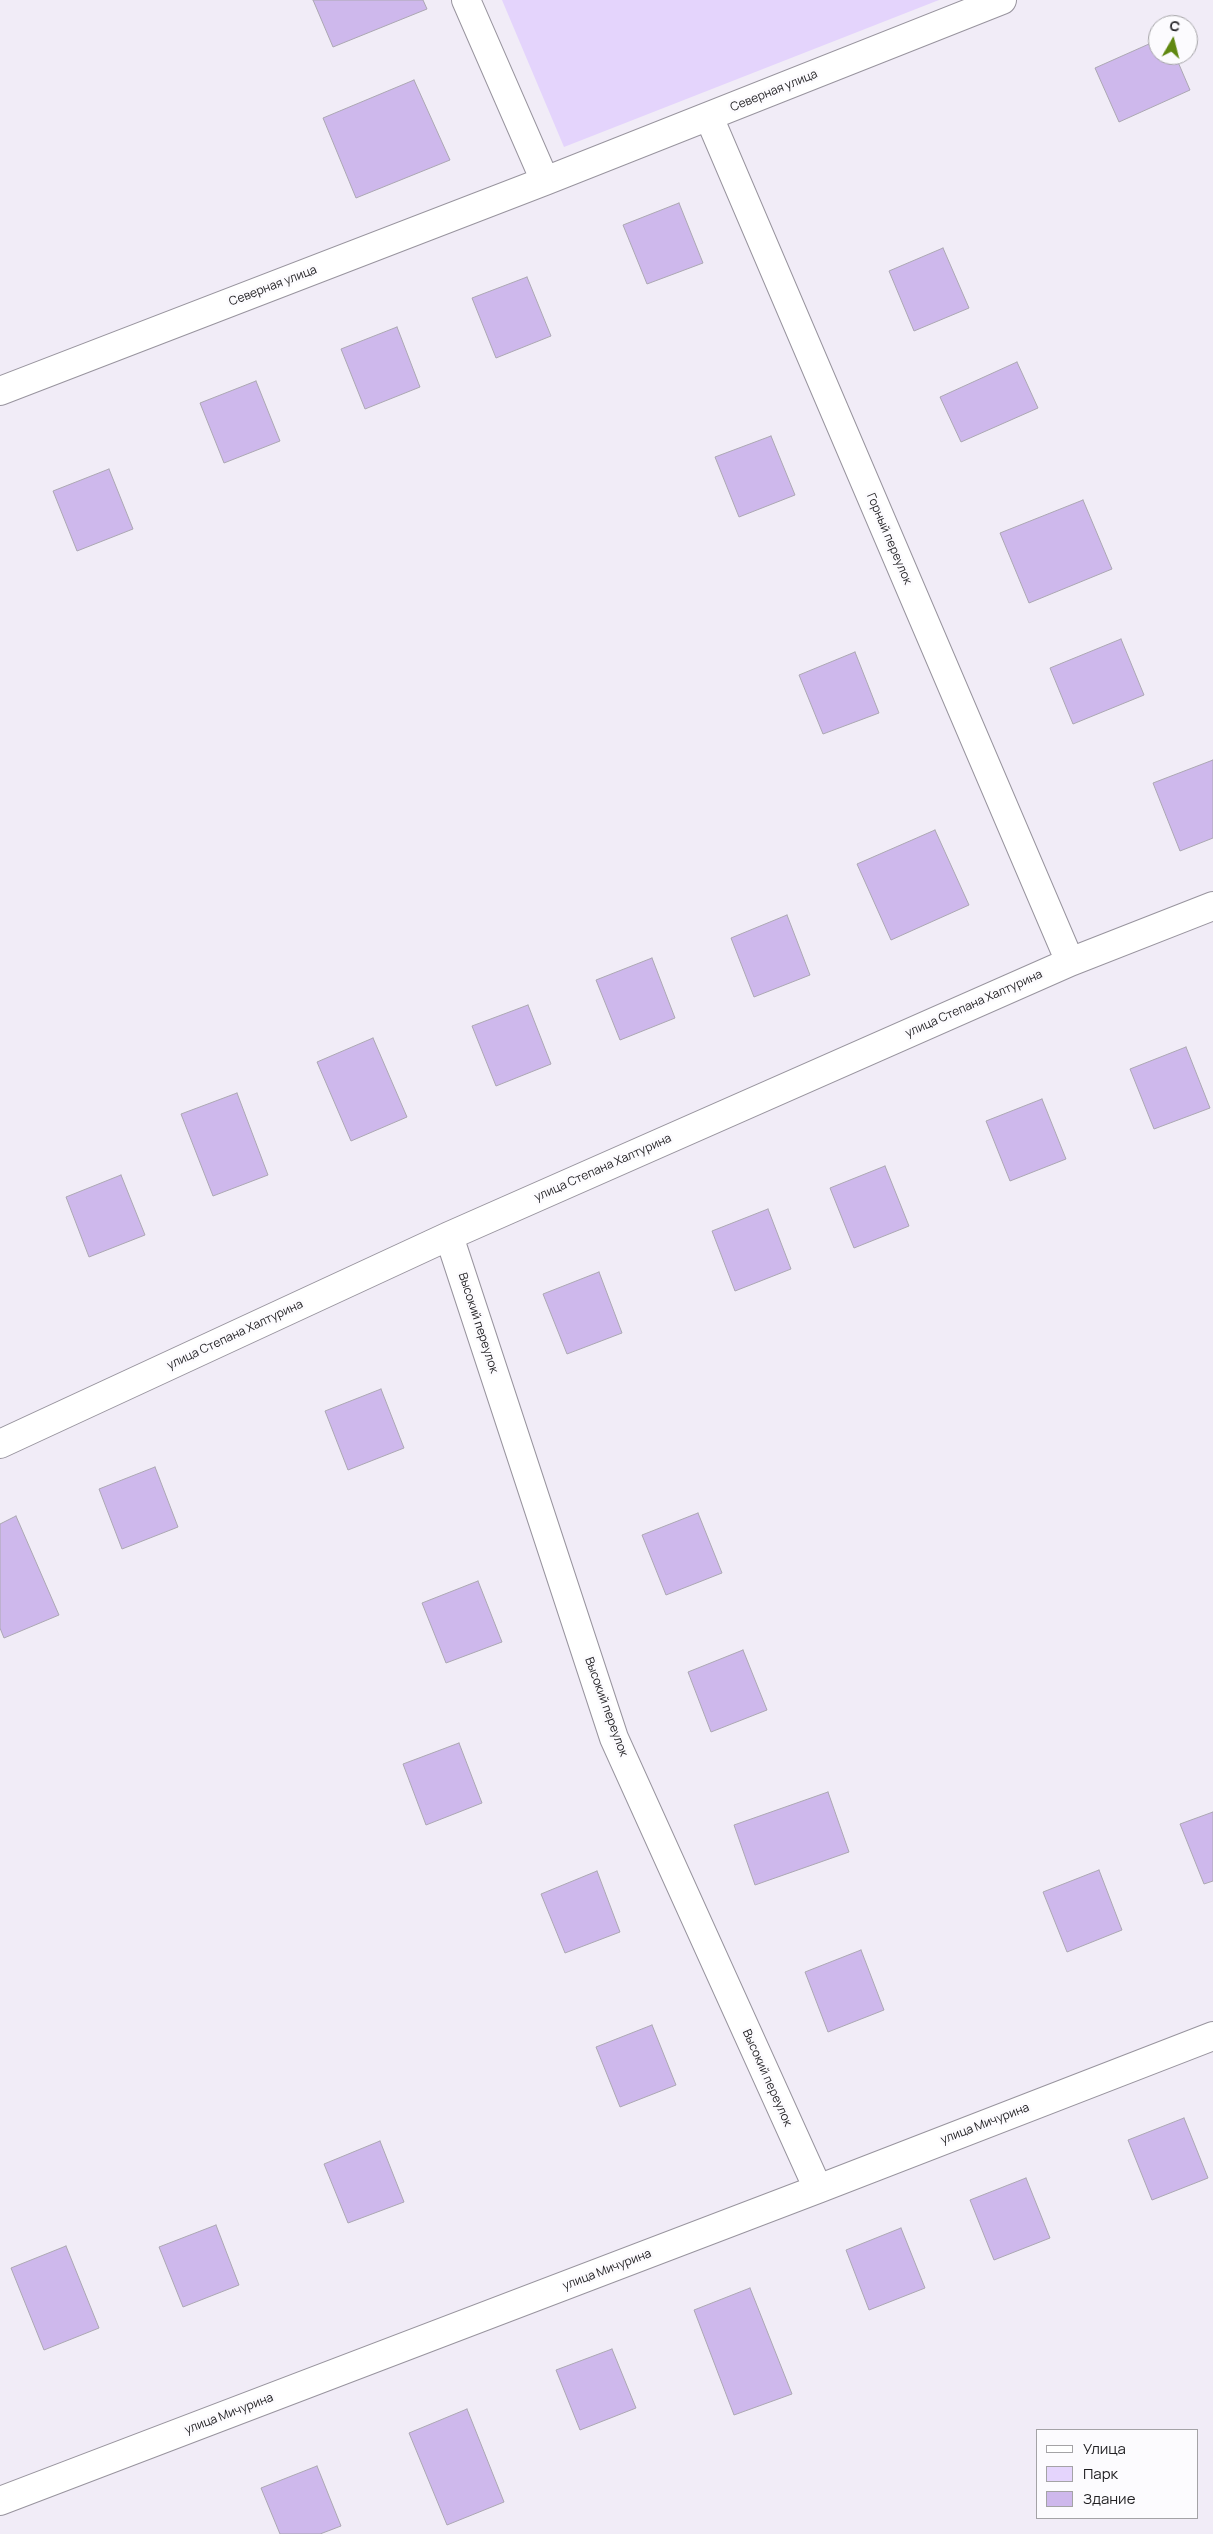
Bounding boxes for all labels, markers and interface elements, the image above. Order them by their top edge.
north arrow [1148,15,1198,65]
text: С [1169,16,1181,36]
street label: Северная улица [728,67,820,115]
street label: Северная улица [227,263,319,309]
street label: Горный переулок [863,491,915,587]
street label: улица Степана Халтурина [903,967,1045,1041]
street label: улица Степана Халтурина [532,1131,674,1205]
street label: Высокий переулок [455,1271,501,1375]
street label: улица Степана Халтурина [165,1297,305,1373]
street label: Высокий переулок [581,1655,631,1759]
street label: Высокий переулок [739,2027,795,2129]
street label: улица Мичурина [939,2100,1031,2148]
street label: улица Мичурина [561,2246,653,2294]
street label: улица Мичурина [183,2390,275,2438]
legend [1036,2429,1198,2519]
text: Улица [1083,2438,1126,2459]
text: Парк [1083,2463,1118,2484]
text: Здание [1083,2488,1135,2509]

